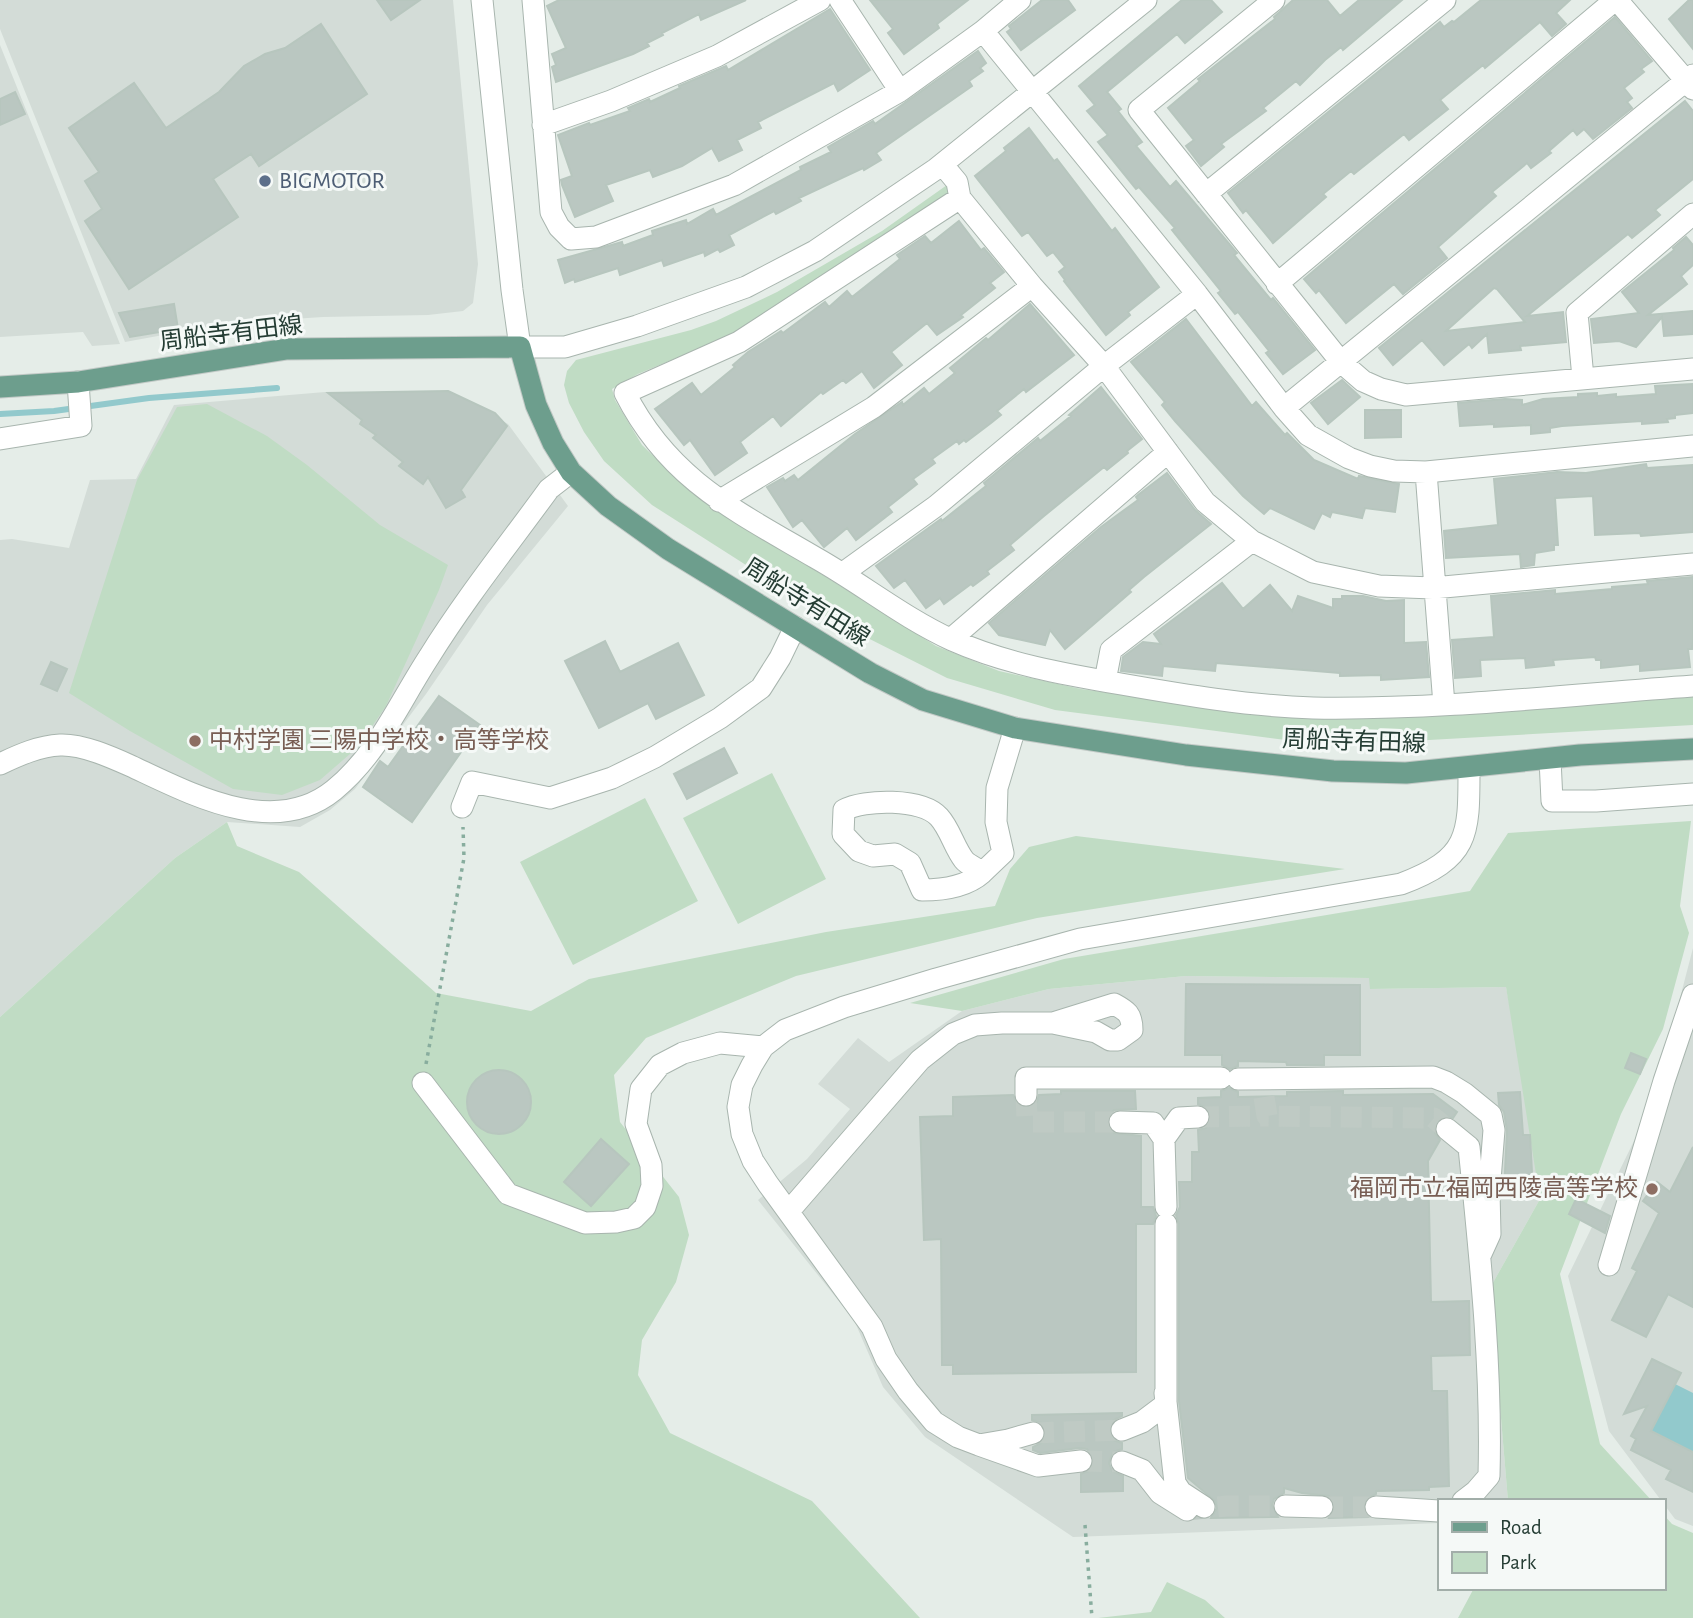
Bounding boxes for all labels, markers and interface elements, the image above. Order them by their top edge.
place label: BIGMOTOR [279,169,385,193]
marker: BIGMOTOR [257,173,273,189]
street label: 周船寺有田線 [158,311,304,355]
street label: 周船寺有田線 [739,553,874,651]
street label: 周船寺有田線 [1282,725,1426,757]
place label: 中村学園 三陽中学校・高等学校 [209,727,549,753]
marker: 中村学園 三陽中学校・高等学校 [187,733,203,749]
place label: 福岡市立福岡西陵高等学校 [1350,1175,1638,1201]
marker: 福岡市立福岡西陵高等学校 [1644,1181,1660,1197]
legend [1438,1499,1665,1590]
text: Road [1500,1517,1542,1538]
text: Park [1500,1552,1537,1573]

